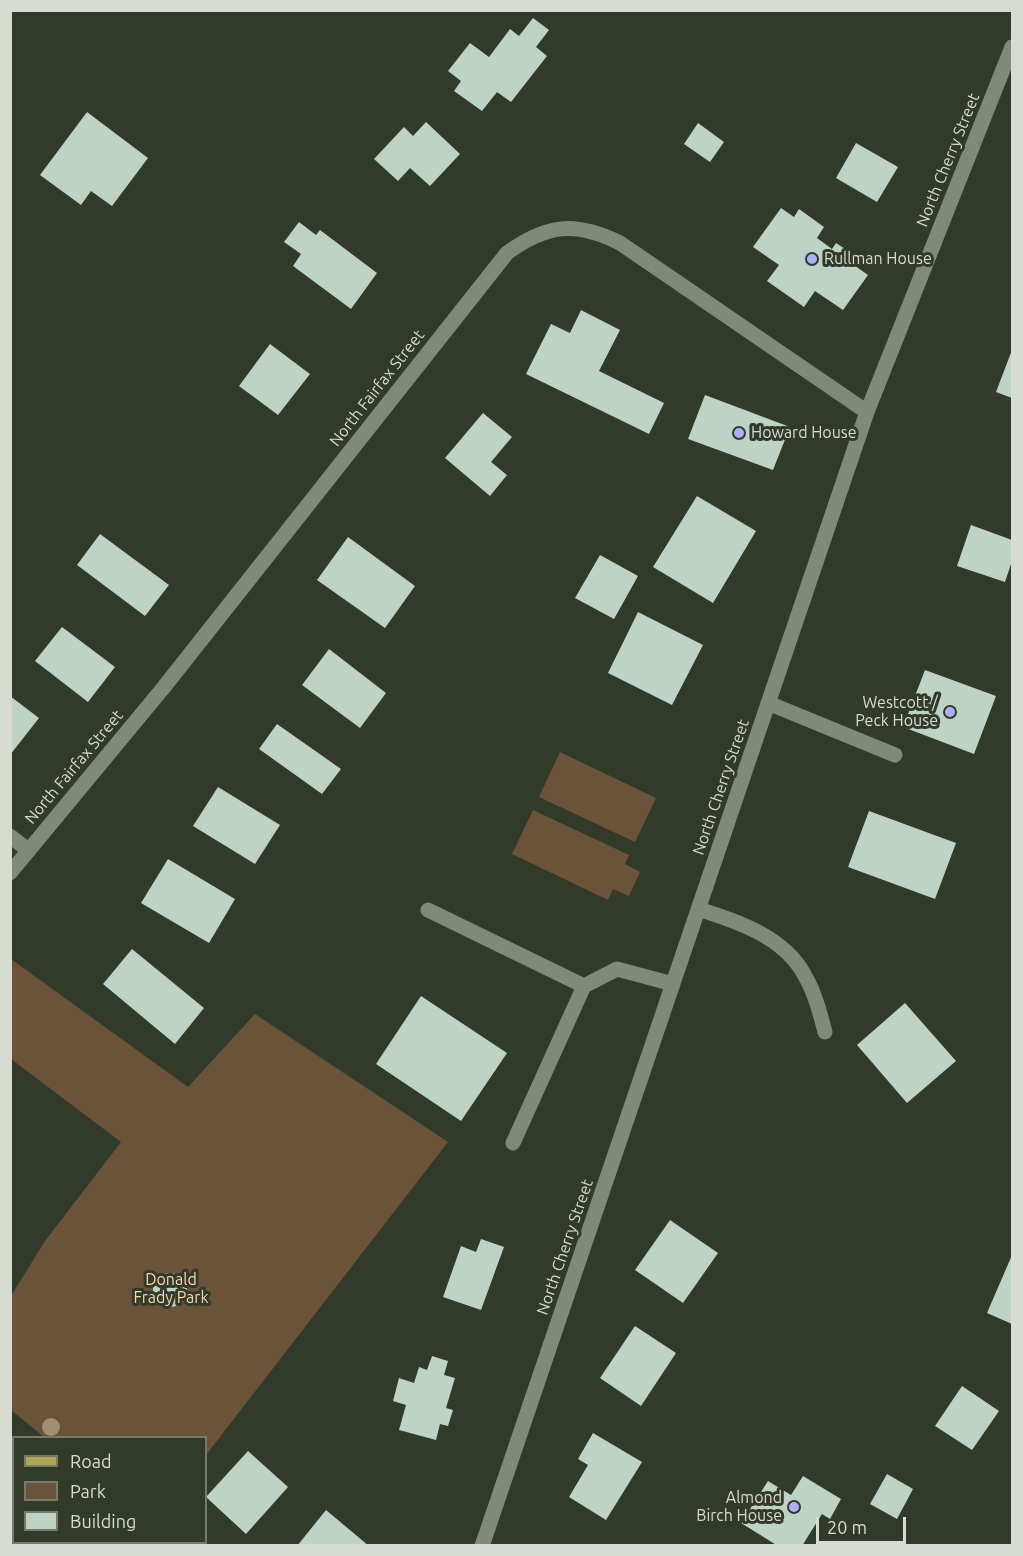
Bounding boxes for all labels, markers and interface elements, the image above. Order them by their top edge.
street label: North Cherry Street [912,90,984,230]
place label: Rullman House [824,249,932,269]
marker: Rullman House [805,252,819,266]
street label: North Fairfax Street [326,326,428,450]
place label: Howard House [751,423,857,443]
marker: Howard House [732,426,746,440]
place label: Westcott / Peck House [855,693,938,731]
marker: Westcott / Peck House [943,705,957,719]
street label: North Fairfax Street [21,706,127,828]
street label: North Cherry Street [689,717,753,857]
street label: North Cherry Street [533,1177,597,1317]
park label: Donald Frady Park [134,1270,208,1308]
legend [12,1436,207,1544]
text: Road [70,1451,112,1471]
text: Park [70,1481,106,1501]
place label: Almond Birch House [696,1488,782,1526]
marker: Almond Birch House [787,1500,801,1514]
scale bar [819,1505,909,1543]
text: Building [70,1511,136,1531]
text: 20 m [827,1517,867,1537]

